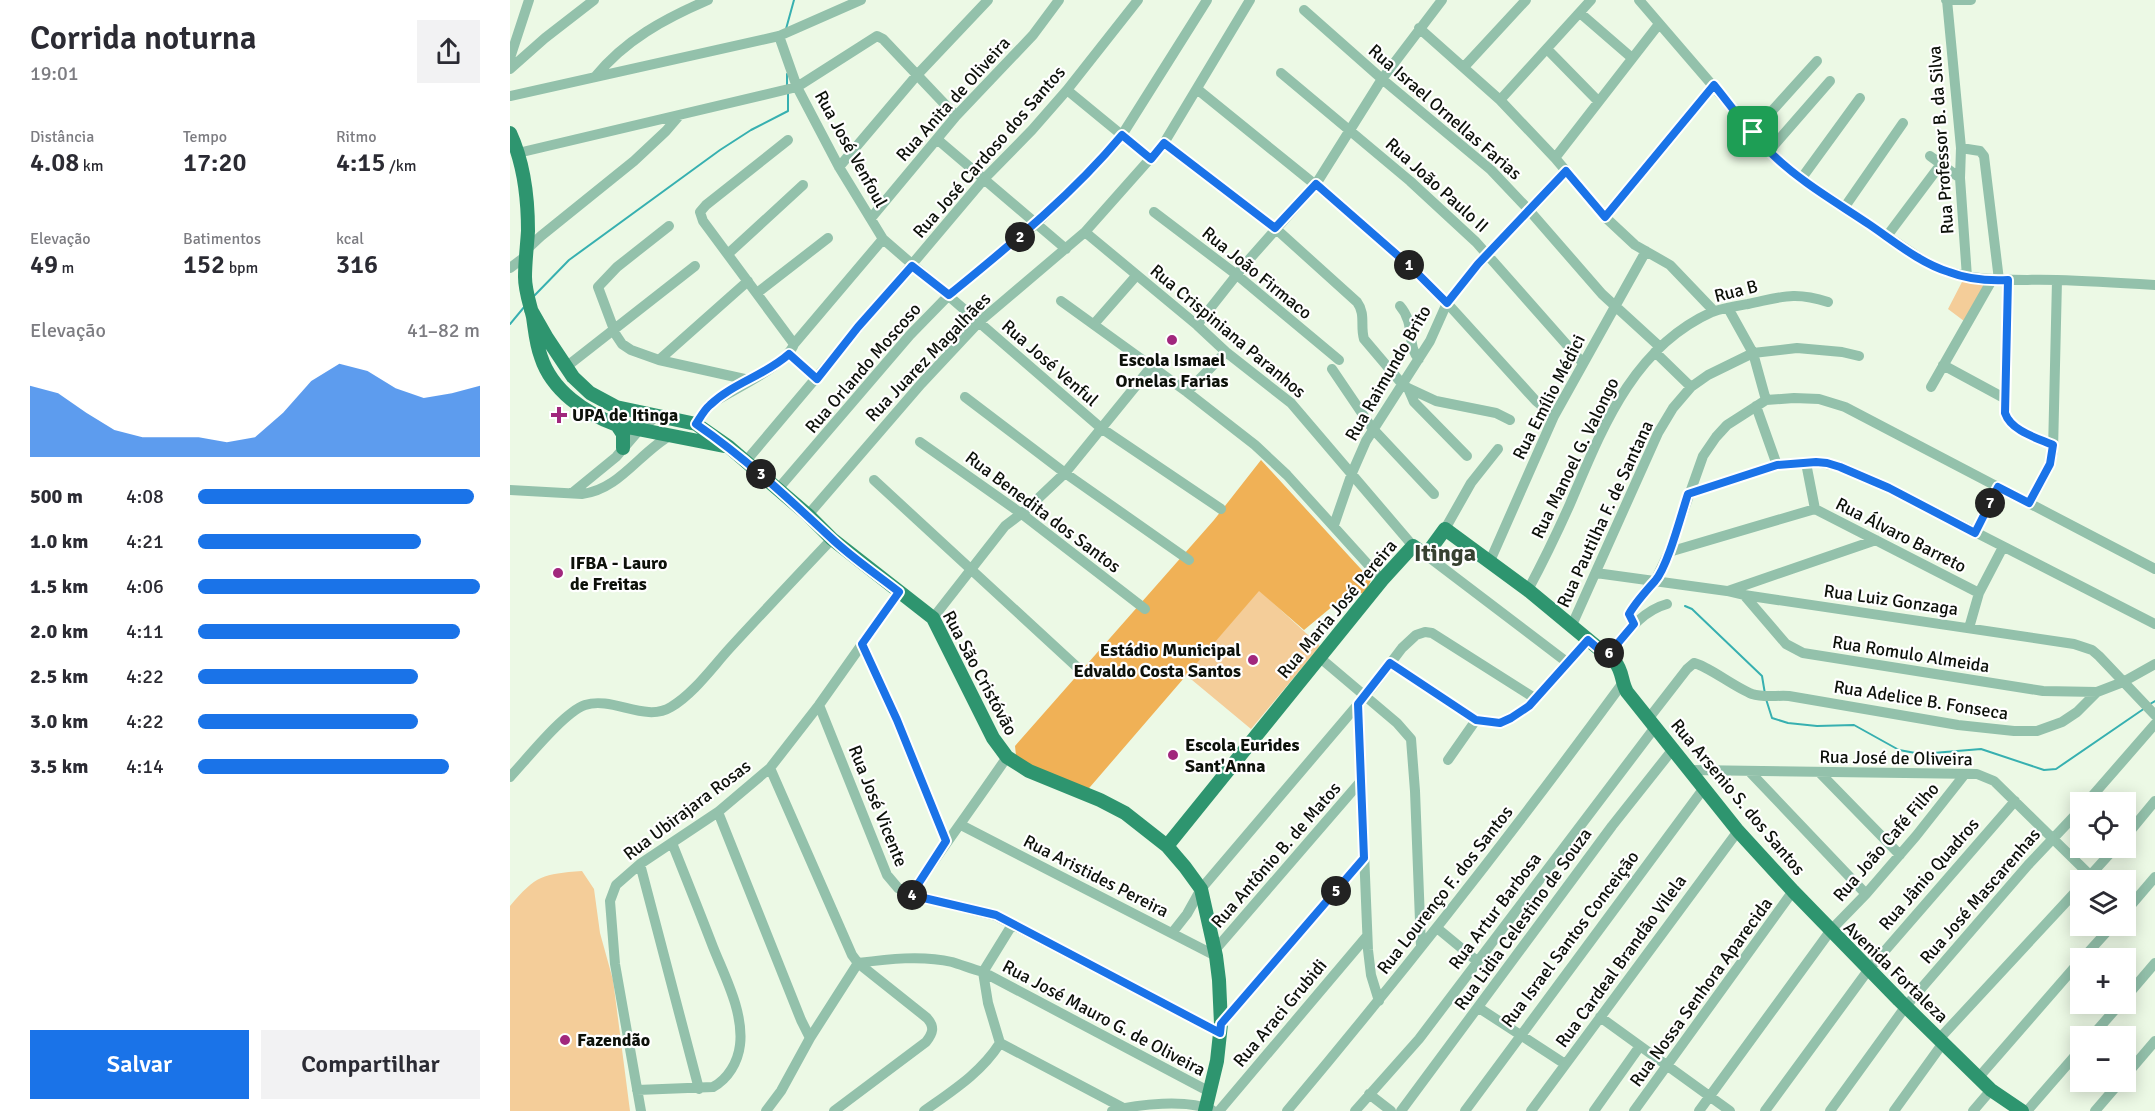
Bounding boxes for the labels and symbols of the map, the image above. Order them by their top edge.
street label: Rua Anita de Oliveira [891,32,1015,166]
street label: Rua Israel Ornellas Farias [1364,40,1526,185]
street label: Rua Professor B. da Silva [1923,45,1959,235]
street label: Rua José Cardoso dos Santos [908,61,1070,243]
street label: Rua José Venfoul [810,87,892,211]
pin [1727,106,1778,157]
street label: Rua João Paulo II [1381,133,1493,237]
pin: 2 [1005,222,1035,252]
street label: Rua João Firmaco [1198,222,1316,324]
pin: 1 [1394,250,1424,280]
street label: Rua Crispiniana Paranhos [1146,259,1310,403]
street label: Rua B [1712,275,1760,307]
street label: Rua Juarez Magalhães [861,288,995,426]
street label: Rua Orlando Moscoso [800,298,926,438]
street label: Rua Raimundo Brito [1340,301,1436,445]
street label: Rua José Venful [997,315,1103,411]
street label: Rua Emílio Médici [1508,331,1590,463]
marker: Escola Ismael Ornelas Farias [1165,333,1179,347]
place label: Escola Ismael Ornelas Farias [1115,349,1229,392]
street label: Rua Manoel G. Valongo [1526,374,1624,542]
place label: UPA de Itinga [572,404,678,426]
marker: UPA de Itinga [550,406,568,424]
street label: Rua Pautilha F. de Santana [1552,417,1658,611]
street label: Rua Benedita dos Santos [961,446,1125,578]
pin: 3 [746,459,776,489]
pin: 7 [1975,488,2005,518]
street label: Rua Álvaro Barreto [1832,493,1970,577]
street label: Rua Maria José Pereira [1272,535,1402,683]
district label: Itinga [1414,538,1476,568]
place label: IFBA - Lauro de Freitas [570,552,667,595]
marker: IFBA - Lauro de Freitas [551,566,565,580]
street label: Rua Luiz Gonzaga [1822,580,1960,620]
street label: Rua São Cristóvão [938,607,1022,739]
street label: Rua Romulo Almeida [1831,631,1991,677]
pin: 6 [1594,638,1624,668]
place label: Estádio Municipal Edvaldo Costa Santos [1074,639,1241,682]
marker: Estádio Municipal Edvaldo Costa Santos [1246,653,1260,667]
street label: Rua Adelice B. Fonseca [1832,675,2010,725]
street label: Rua Arsenio S. dos Santos [1666,714,1810,880]
place label: Escola Eurides Sant'Anna [1185,734,1299,777]
street label: Rua José Vicente [844,742,912,870]
street label: Rua José de Oliveira [1819,746,1973,770]
marker: Escola Eurides Sant'Anna [1166,748,1180,762]
street label: Rua Ubirajara Rosas [619,755,755,865]
street label: Rua Antônio B. de Matos [1206,777,1346,933]
street label: Rua João Café Filho [1828,778,1944,906]
street label: Rua Lourenço F. dos Santos [1372,801,1518,979]
street label: Rua Jânio Quadros [1874,813,1984,935]
street label: Rua Lidia Celestino de Souza [1449,824,1597,1014]
street label: Rua José Mascarenhas [1915,824,2045,968]
street label: Rua Aristides Pereira [1020,830,1172,922]
street label: Rua Israel Santos Conceição [1496,846,1644,1032]
street label: Rua Artur Barbosa [1444,848,1546,974]
street label: Rua Cardeal Brandão Vilela [1551,870,1691,1052]
pin: 5 [1321,876,1351,906]
pin: 4 [897,880,927,910]
street label: Rua Nossa Senhora Aparecida [1625,893,1777,1091]
street label: Avenida Fortaleza [1839,917,1953,1027]
street label: Rua José Mauro G. de Oliveira [999,955,1209,1081]
street label: Rua Araci Grubidi [1228,955,1332,1071]
place label: Fazendão [577,1029,650,1051]
marker: Fazendão [558,1033,572,1047]

